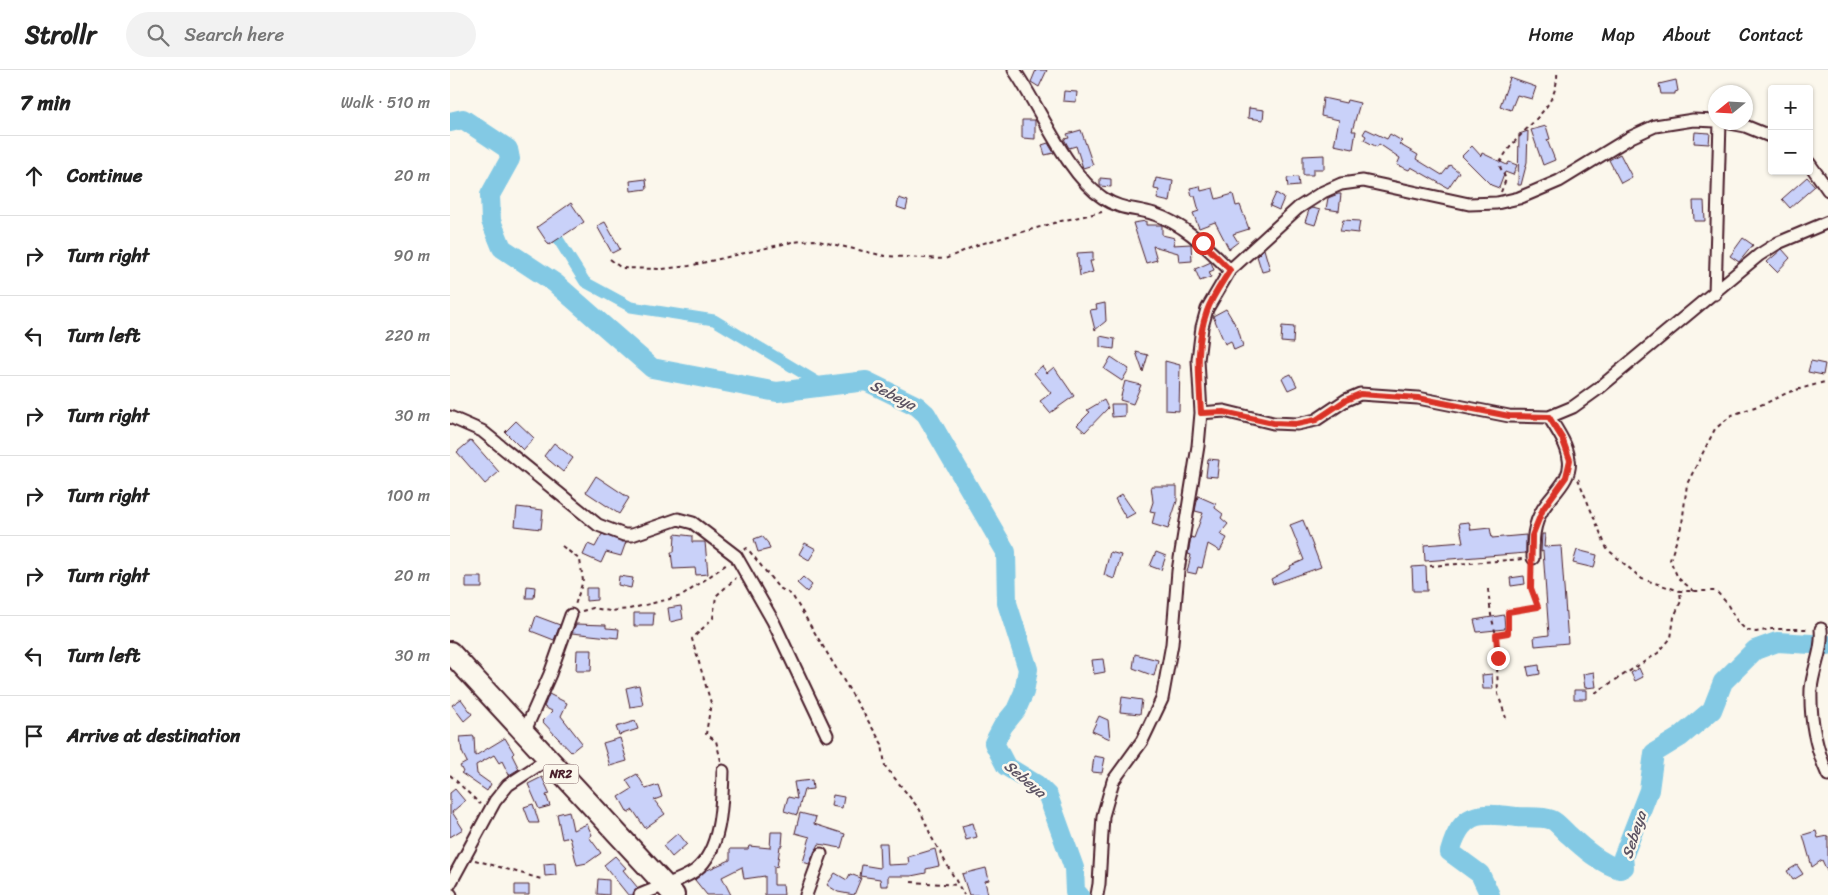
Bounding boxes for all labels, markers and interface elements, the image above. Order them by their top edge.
search box [126,12,476,57]
text: Strollr [25,14,96,56]
text: Search here [184,18,284,51]
text: Home [1529,19,1574,51]
text: Map [1602,19,1635,51]
text: About [1663,19,1711,51]
text: Contact [1739,19,1803,51]
icon: search [144,21,172,49]
text: 7 min [20,84,71,122]
north arrow [1708,85,1753,130]
map controls [1768,85,1813,175]
button: + [1768,85,1813,130]
text: Walk · 510 m [341,88,430,117]
button: − [1768,130,1813,175]
text: Continue [67,159,143,192]
text: 20 m [394,161,430,190]
icon: ahead [20,162,48,190]
route start [1192,232,1215,255]
text: Turn right [67,239,149,272]
text: 90 m [394,241,430,270]
icon: right [20,242,48,270]
text: Turn left [67,319,140,352]
text: 220 m [385,321,430,350]
icon: left [20,322,48,350]
water label: Sebeya [866,372,922,418]
text: Turn right [67,399,149,432]
text: 30 m [395,401,430,430]
icon: right [20,402,48,430]
text: Turn right [67,479,149,512]
text: 100 m [386,481,430,510]
icon: right [20,482,48,510]
text: Turn right [67,559,149,592]
text: 20 m [394,561,430,590]
icon: right [20,562,48,590]
text: Turn left [67,639,140,672]
text: 30 m [395,641,430,670]
icon: left [20,642,48,670]
route end [1487,647,1510,670]
text: Arrive at destination [67,719,240,752]
icon: arrive [20,722,48,750]
water label: Sebeya [998,753,1053,805]
road number: NR2 [544,764,578,784]
water label: Sebeya [1614,807,1654,862]

